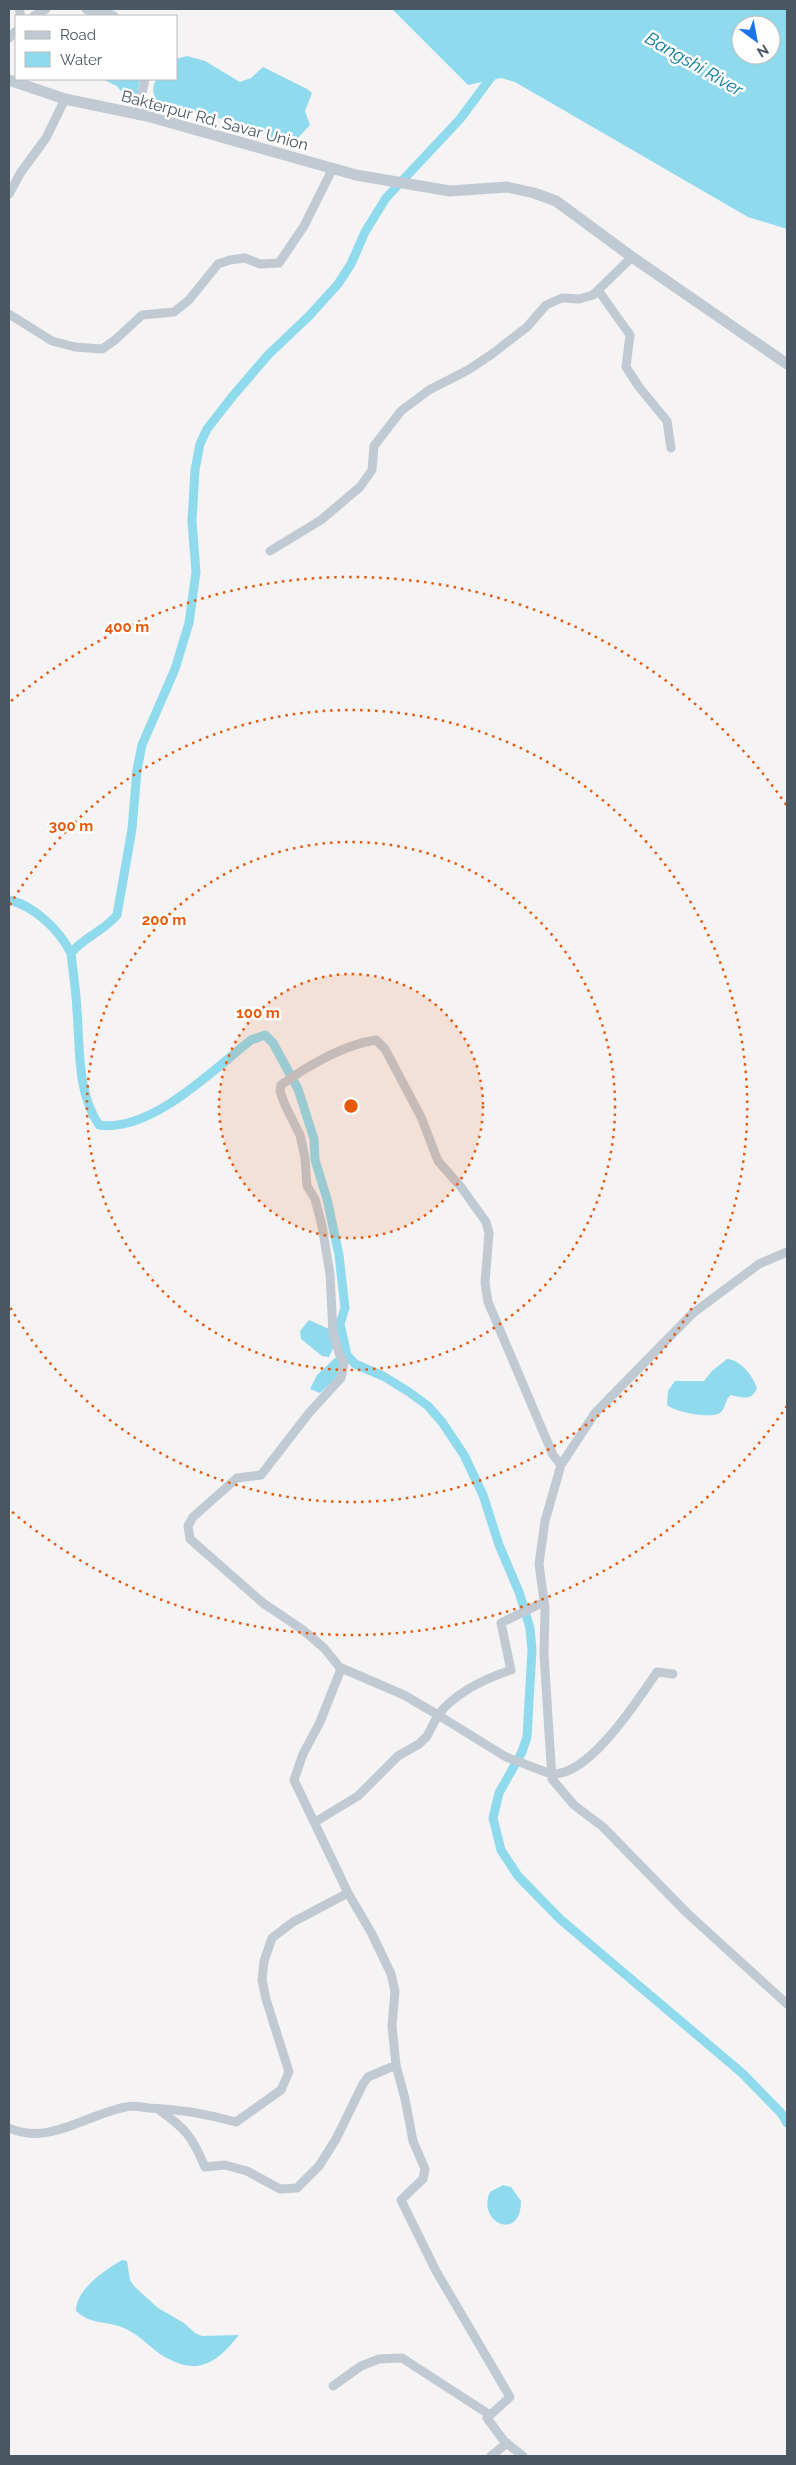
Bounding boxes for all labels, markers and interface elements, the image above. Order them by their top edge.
legend [15,15,178,80]
north arrow [731,15,781,65]
text: Road [60,26,96,44]
water label: Bangshi River [642,27,748,100]
text: N [754,41,772,61]
text: Water [60,51,103,69]
street label: Bakterpur Rd, Savar Union [119,86,310,155]
text: 400 m [105,618,149,636]
text: 300 m [49,817,93,835]
text: 200 m [142,911,186,929]
text: 100 m [236,1004,280,1022]
centre of rings [342,1097,360,1115]

